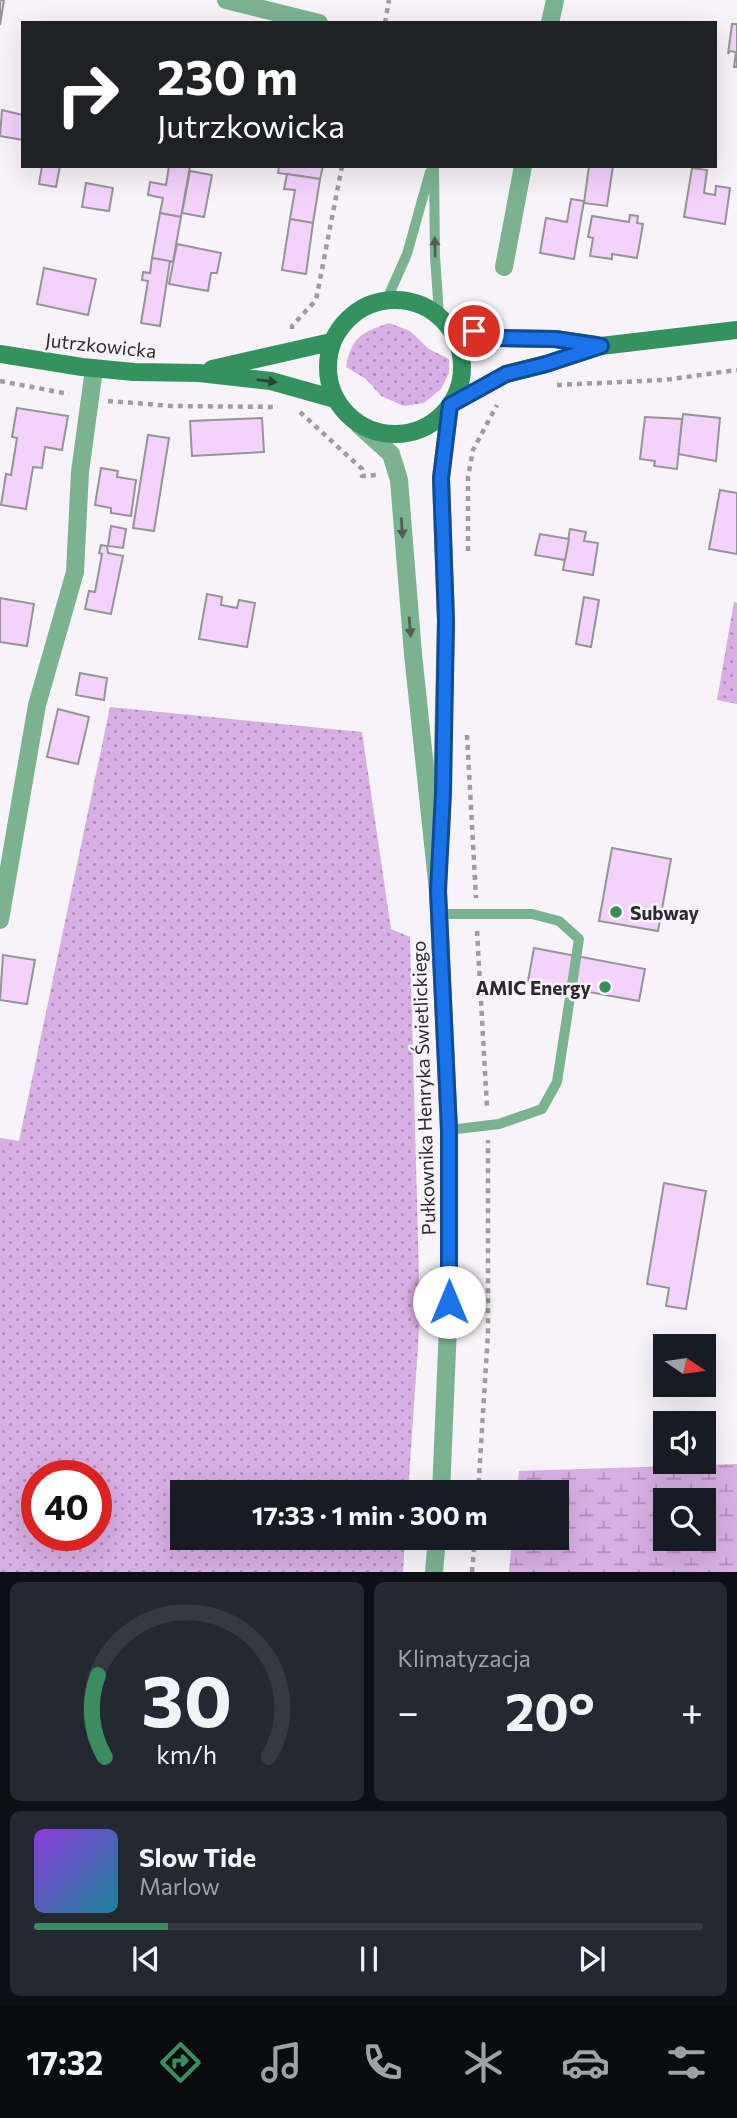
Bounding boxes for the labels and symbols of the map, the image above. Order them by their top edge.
one-way arrow [429,235,441,257]
pin [444,301,504,361]
street label: Jutrzkowicka [44,328,158,362]
one-way arrow [256,375,278,386]
one-way arrow [397,517,408,539]
one-way arrow [405,617,416,639]
place label: Subway [630,901,700,924]
marker: Subway [608,904,624,920]
street label: Pułkownika Henryka Świetlickiego [405,940,440,1236]
place label: AMIC Energy [475,976,592,999]
marker: AMIC Energy [597,979,613,995]
position arrow [412,1265,486,1339]
north arrow [653,1334,716,1396]
speed limit sign: 40 [21,1460,112,1551]

